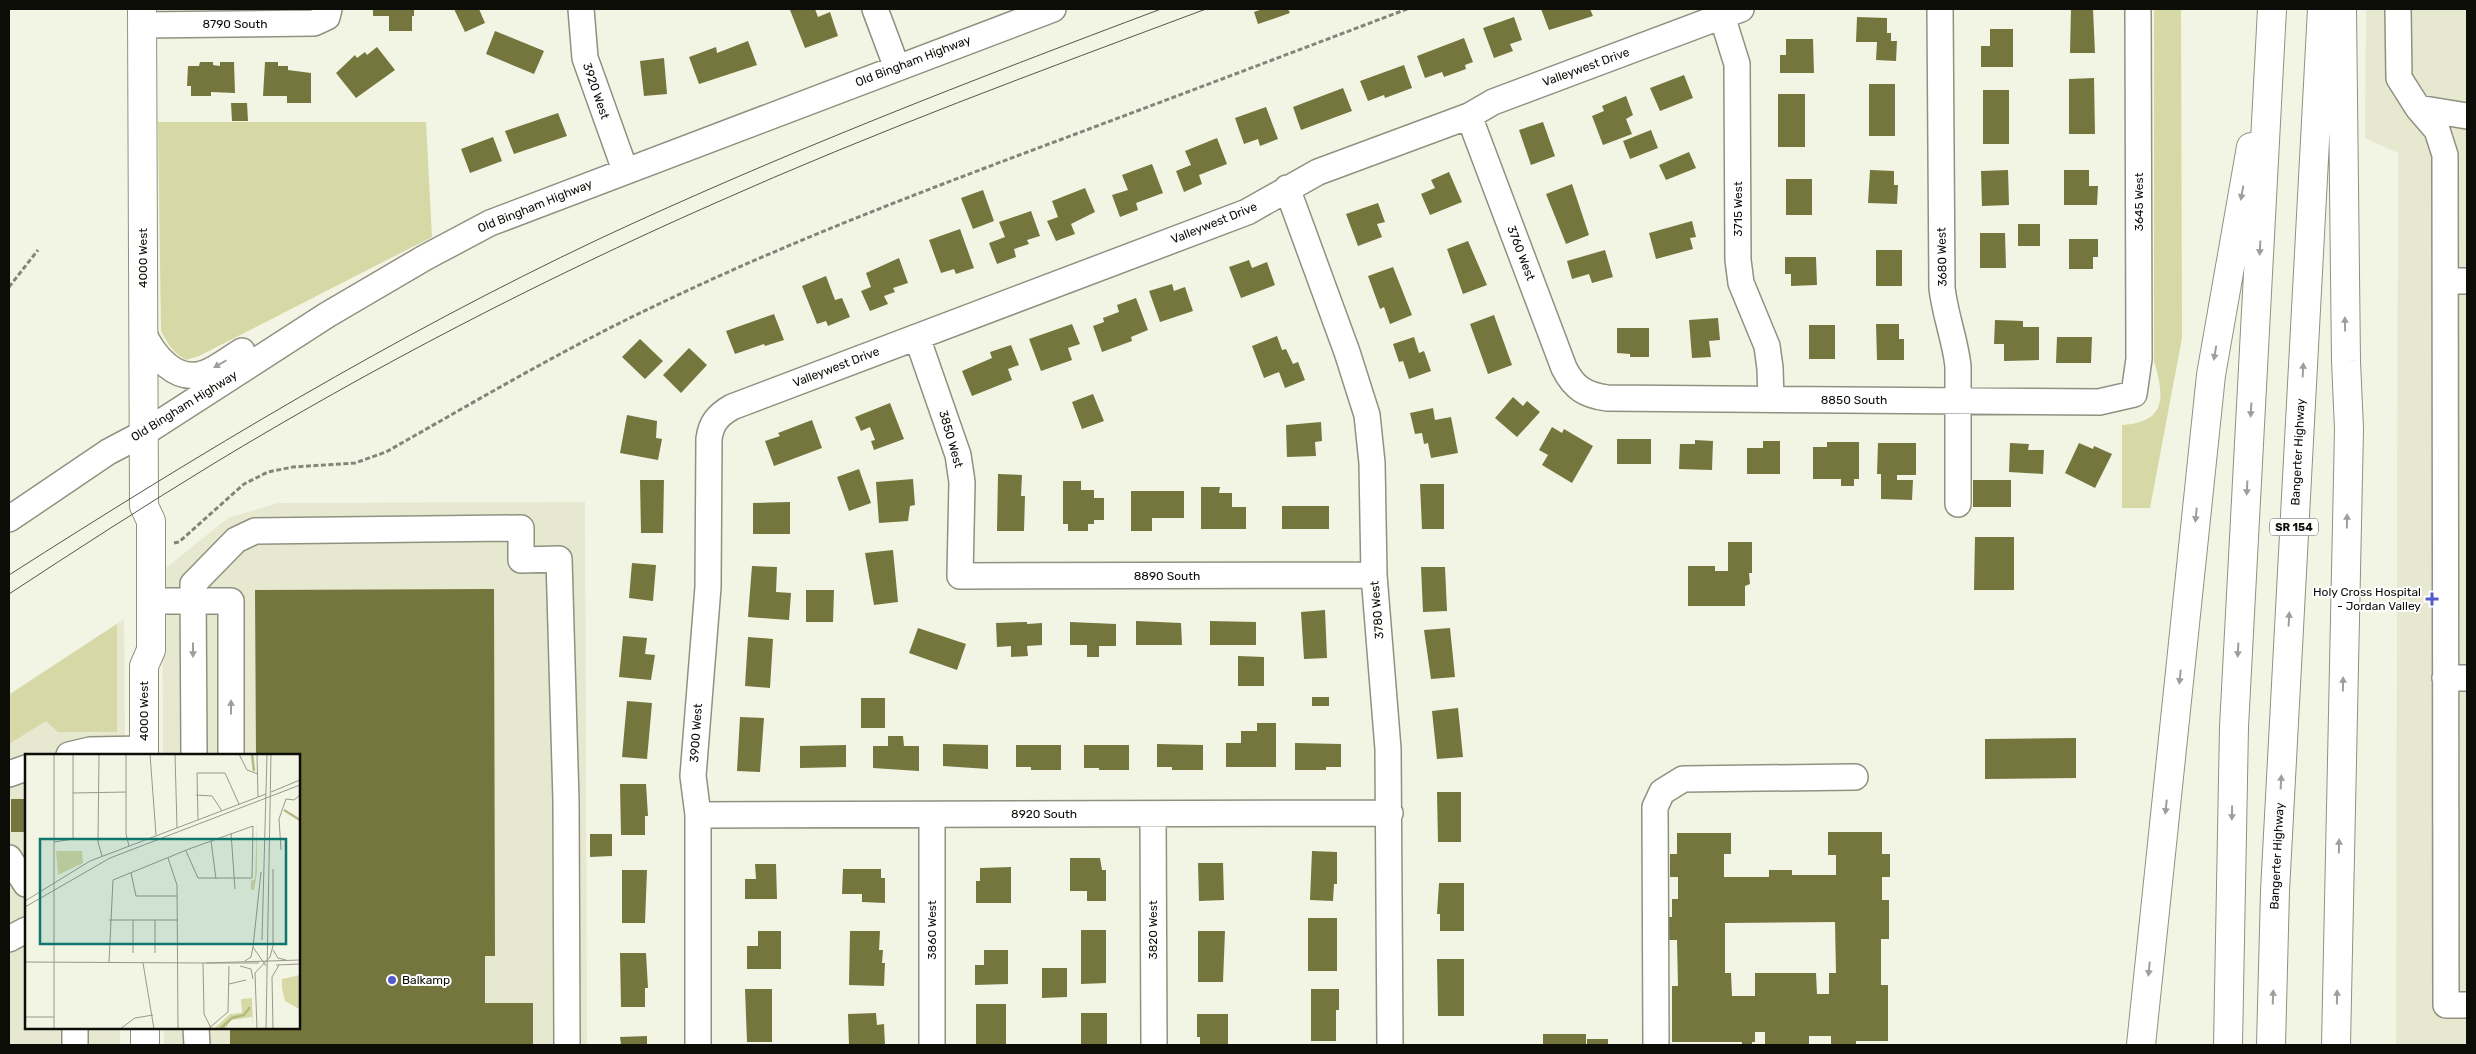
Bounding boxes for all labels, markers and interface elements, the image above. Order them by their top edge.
street label: 8790 South [202,17,268,31]
street label: Old Bingham Highway [853,32,973,89]
street label: Valleywest Drive [1541,45,1632,89]
street label: 3920 West [580,61,612,121]
street label: 3645 West [2132,172,2146,231]
street label: Old Bingham Highway [476,176,595,235]
street label: 3715 West [1731,181,1745,237]
one-way arrow [2238,186,2246,202]
street label: Valleywest Drive [1169,199,1259,247]
street label: 3760 West [1504,224,1538,283]
street label: 3680 West [1934,227,1950,287]
street label: 4000 West [136,228,150,288]
one-way arrow [2256,240,2264,256]
one-way arrow [2341,316,2349,332]
street label: Valleywest Drive [791,344,881,390]
one-way arrow [2210,346,2218,362]
one-way arrow [213,360,226,369]
one-way arrow [2299,362,2307,378]
street label: Old Bingham Highway [128,367,240,444]
street label: 8850 South [1821,393,1887,407]
street label: Bangerter Highway [2288,398,2308,506]
one-way arrow [2247,403,2255,419]
street label: 3850 West [936,409,966,470]
one-way arrow [2243,480,2251,496]
one-way arrow [2192,507,2200,523]
one-way arrow [2343,513,2351,529]
road number: SR 154 [2270,518,2318,536]
street label: 8890 South [1134,569,1200,583]
street label: 3780 West [1367,580,1387,640]
place label: Holy Cross Hospital - Jordan Valley [2313,585,2421,613]
marker: Holy Cross Hospital - Jordan Valley [2425,592,2439,606]
one-way arrow [2286,611,2294,627]
one-way arrow [189,642,197,658]
one-way arrow [2234,642,2242,658]
one-way arrow [2176,669,2184,685]
one-way arrow [2339,676,2347,692]
street label: 4000 West [137,681,151,741]
one-way arrow [227,698,235,714]
street label: 3900 West [687,703,705,763]
inset map [25,754,300,1029]
one-way arrow [2277,773,2285,789]
one-way arrow [2162,800,2170,816]
street label: Bangerter Highway [2267,802,2287,910]
one-way arrow [2228,805,2236,821]
street label: 8920 South [1011,807,1077,821]
one-way arrow [2335,838,2343,854]
street label: 3860 West [925,900,939,960]
street label: 3820 West [1146,900,1160,960]
one-way arrow [2145,961,2153,977]
place label: Balkamp [402,973,450,987]
marker: Balkamp [386,974,398,986]
one-way arrow [2269,988,2277,1004]
one-way arrow [2333,988,2341,1004]

